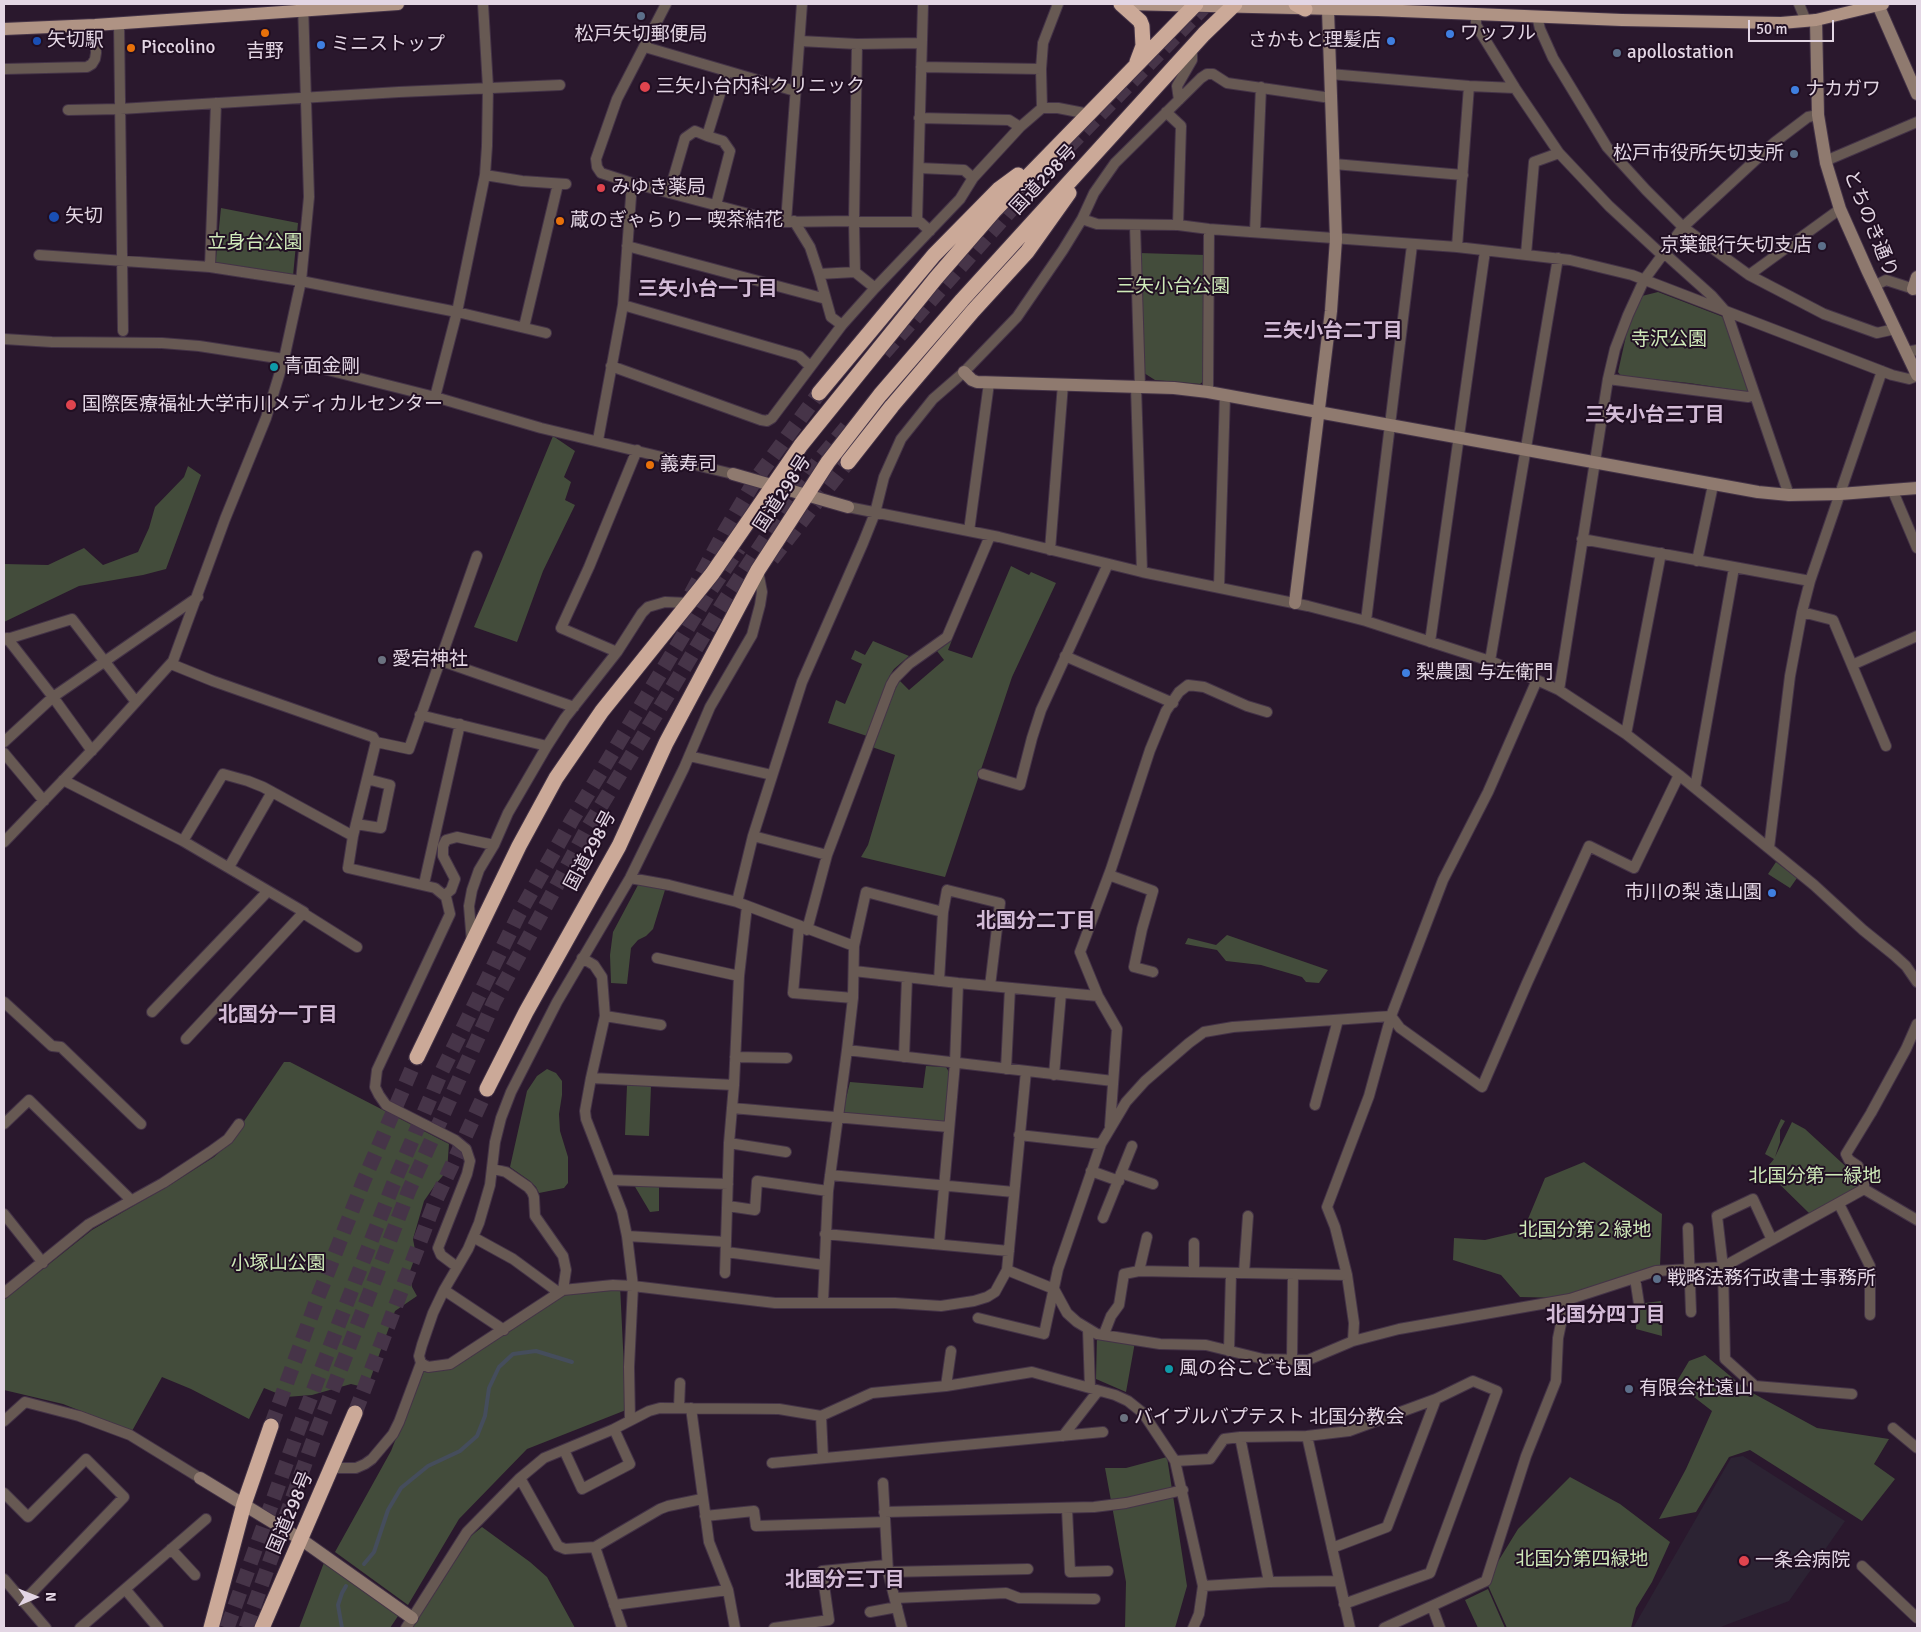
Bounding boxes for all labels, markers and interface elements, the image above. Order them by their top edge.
marker: 松戸矢切郵便局 [635,10,647,22]
scale bar [1751,10,1837,42]
text: 50 m [1756,20,1787,38]
place label: ワッフル [1460,23,1536,45]
place label: 松戸矢切郵便局 [575,24,707,46]
marker: 吉野 [259,27,271,39]
marker: ワッフル [1444,28,1456,40]
place label: 矢切駅 [47,30,104,52]
place label: さかもと理髪店 [1248,30,1381,52]
place label: ミニストップ [331,34,445,56]
marker: 矢切駅 [31,35,43,47]
marker: さかもと理髪店 [1385,35,1397,47]
place label: Piccolino [141,37,215,59]
marker: ミニストップ [315,39,327,51]
place label: 吉野 [246,41,284,63]
marker: Piccolino [125,42,137,54]
place label: apollostation [1627,42,1734,64]
marker: apollostation [1611,47,1623,59]
place label: 三矢小台内科クリニック [656,76,865,98]
place label: ナカガワ [1805,79,1881,101]
marker: 三矢小台内科クリニック [638,80,652,94]
marker: ナカガワ [1789,84,1801,96]
street label: 国道298号 [1006,140,1082,220]
place label: 松戸市役所矢切支所 [1613,143,1784,165]
marker: 松戸市役所矢切支所 [1788,148,1800,160]
street label: とちのき通り [1838,167,1902,281]
place label: みゆき薬局 [611,177,706,199]
marker: みゆき薬局 [595,182,607,194]
place label: 矢切 [65,206,103,228]
marker: 矢切 [47,210,61,224]
place label: 蔵のぎゃらりー 喫茶結花 [570,210,783,232]
marker: 蔵のぎゃらりー 喫茶結花 [554,215,566,227]
park label: 立身台公園 [208,232,302,254]
place label: 京葉銀行矢切支店 [1660,235,1812,257]
marker: 京葉銀行矢切支店 [1816,240,1828,252]
park label: 三矢小台公園 [1116,276,1230,298]
district label: 三矢小台一丁目 [638,278,778,302]
district label: 三矢小台二丁目 [1263,320,1403,344]
park label: 寺沢公園 [1631,329,1707,351]
place label: 青面金剛 [284,356,360,378]
marker: 青面金剛 [268,361,280,373]
place label: 国際医療福祉大学市川メディカルセンター [82,394,443,416]
marker: 国際医療福祉大学市川メディカルセンター [64,398,78,412]
district label: 三矢小台三丁目 [1585,404,1725,428]
street label: 国道298号 [750,451,816,537]
place label: 義寿司 [660,454,717,476]
marker: 義寿司 [644,459,656,471]
place label: 愛宕神社 [392,649,468,671]
marker: 愛宕神社 [376,654,388,666]
place label: 梨農園 与左衛門 [1416,662,1553,684]
marker: 梨農園 与左衛門 [1400,667,1412,679]
street label: 国道298号 [560,807,622,895]
place label: 市川の梨 遠山園 [1625,882,1762,904]
marker: 市川の梨 遠山園 [1766,887,1778,899]
district label: 北国分二丁目 [976,910,1096,934]
district label: 北国分一丁目 [218,1004,338,1028]
park label: 北国分第一緑地 [1749,1166,1881,1188]
park label: 北国分第２緑地 [1519,1220,1651,1242]
park label: 小塚山公園 [231,1253,325,1275]
place label: 戦略法務行政書士事務所 [1667,1268,1876,1290]
marker: 戦略法務行政書士事務所 [1651,1273,1663,1285]
district label: 北国分四丁目 [1546,1304,1666,1328]
place label: 風の谷こども園 [1179,1358,1312,1380]
marker: 風の谷こども園 [1163,1363,1175,1375]
place label: 有限会社遠山 [1639,1378,1753,1400]
marker: 有限会社遠山 [1623,1383,1635,1395]
place label: バイブルバプテスト 北国分教会 [1134,1407,1404,1429]
marker: バイブルバプテスト 北国分教会 [1118,1412,1130,1424]
street label: 国道298号 [263,1468,319,1558]
park label: 北国分第四緑地 [1516,1549,1648,1571]
place label: 一条会病院 [1755,1550,1850,1572]
marker: 一条会病院 [1737,1554,1751,1568]
district label: 北国分三丁目 [785,1569,905,1593]
north arrow [10,1572,60,1622]
text: N [42,1592,59,1602]

